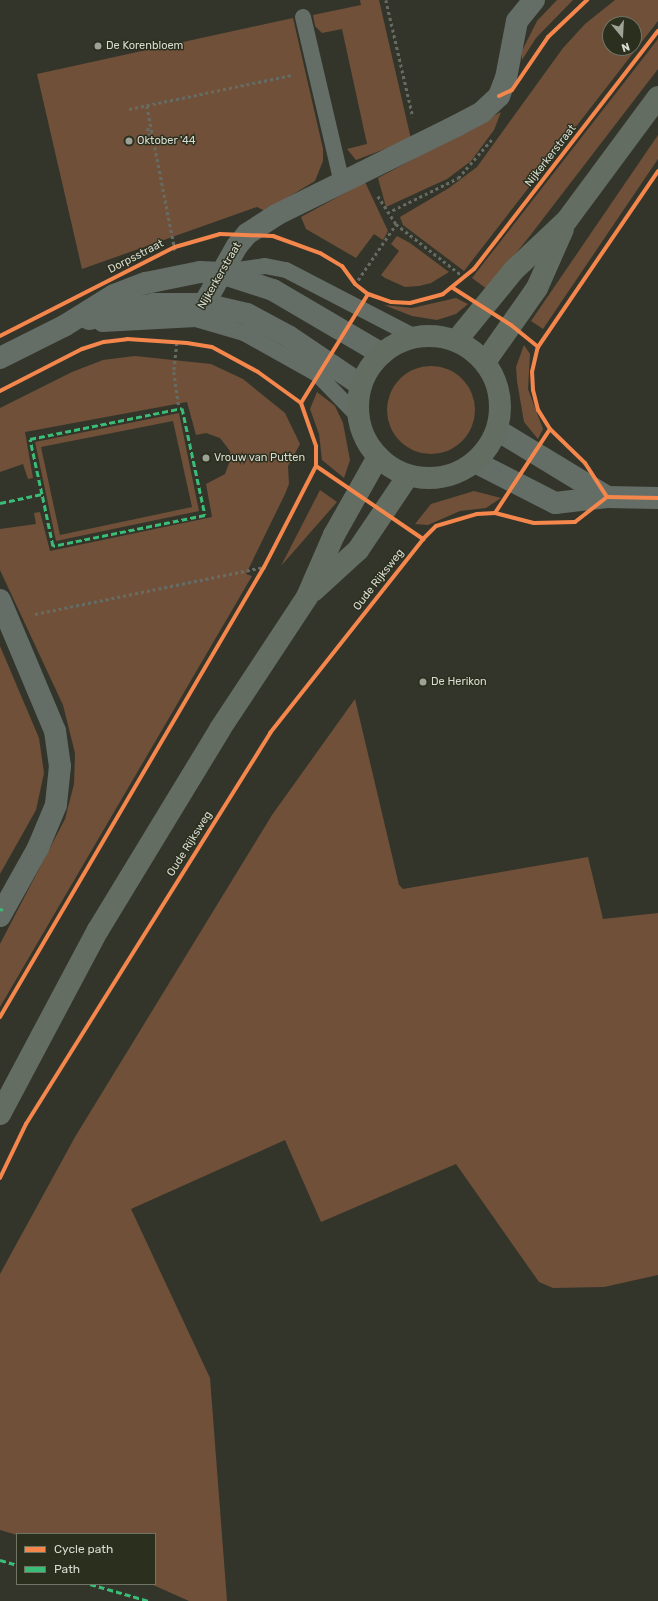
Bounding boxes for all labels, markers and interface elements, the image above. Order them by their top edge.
north arrow [602,16,642,56]
place label: De Korenbloem [106,39,183,53]
text: N [620,40,631,54]
marker: De Korenbloem [93,41,103,51]
street label: Nijkerkerstraat [523,122,579,190]
place label: Oktober '44 [137,134,196,148]
marker: Oktober '44 [124,136,134,146]
street label: Dorpsstraat [106,237,166,277]
street label: Nijkerkerstraat [196,240,244,312]
place label: Vrouw van Putten [214,451,306,465]
marker: Vrouw van Putten [201,453,211,463]
street label: Oude Rijksweg [351,547,407,613]
place label: De Herikon [431,675,487,689]
marker: De Herikon [418,677,428,687]
street label: Oude Rijksweg [165,809,215,879]
legend [16,1533,156,1585]
text: Cycle path [54,1542,113,1556]
text: Path [54,1562,80,1576]

